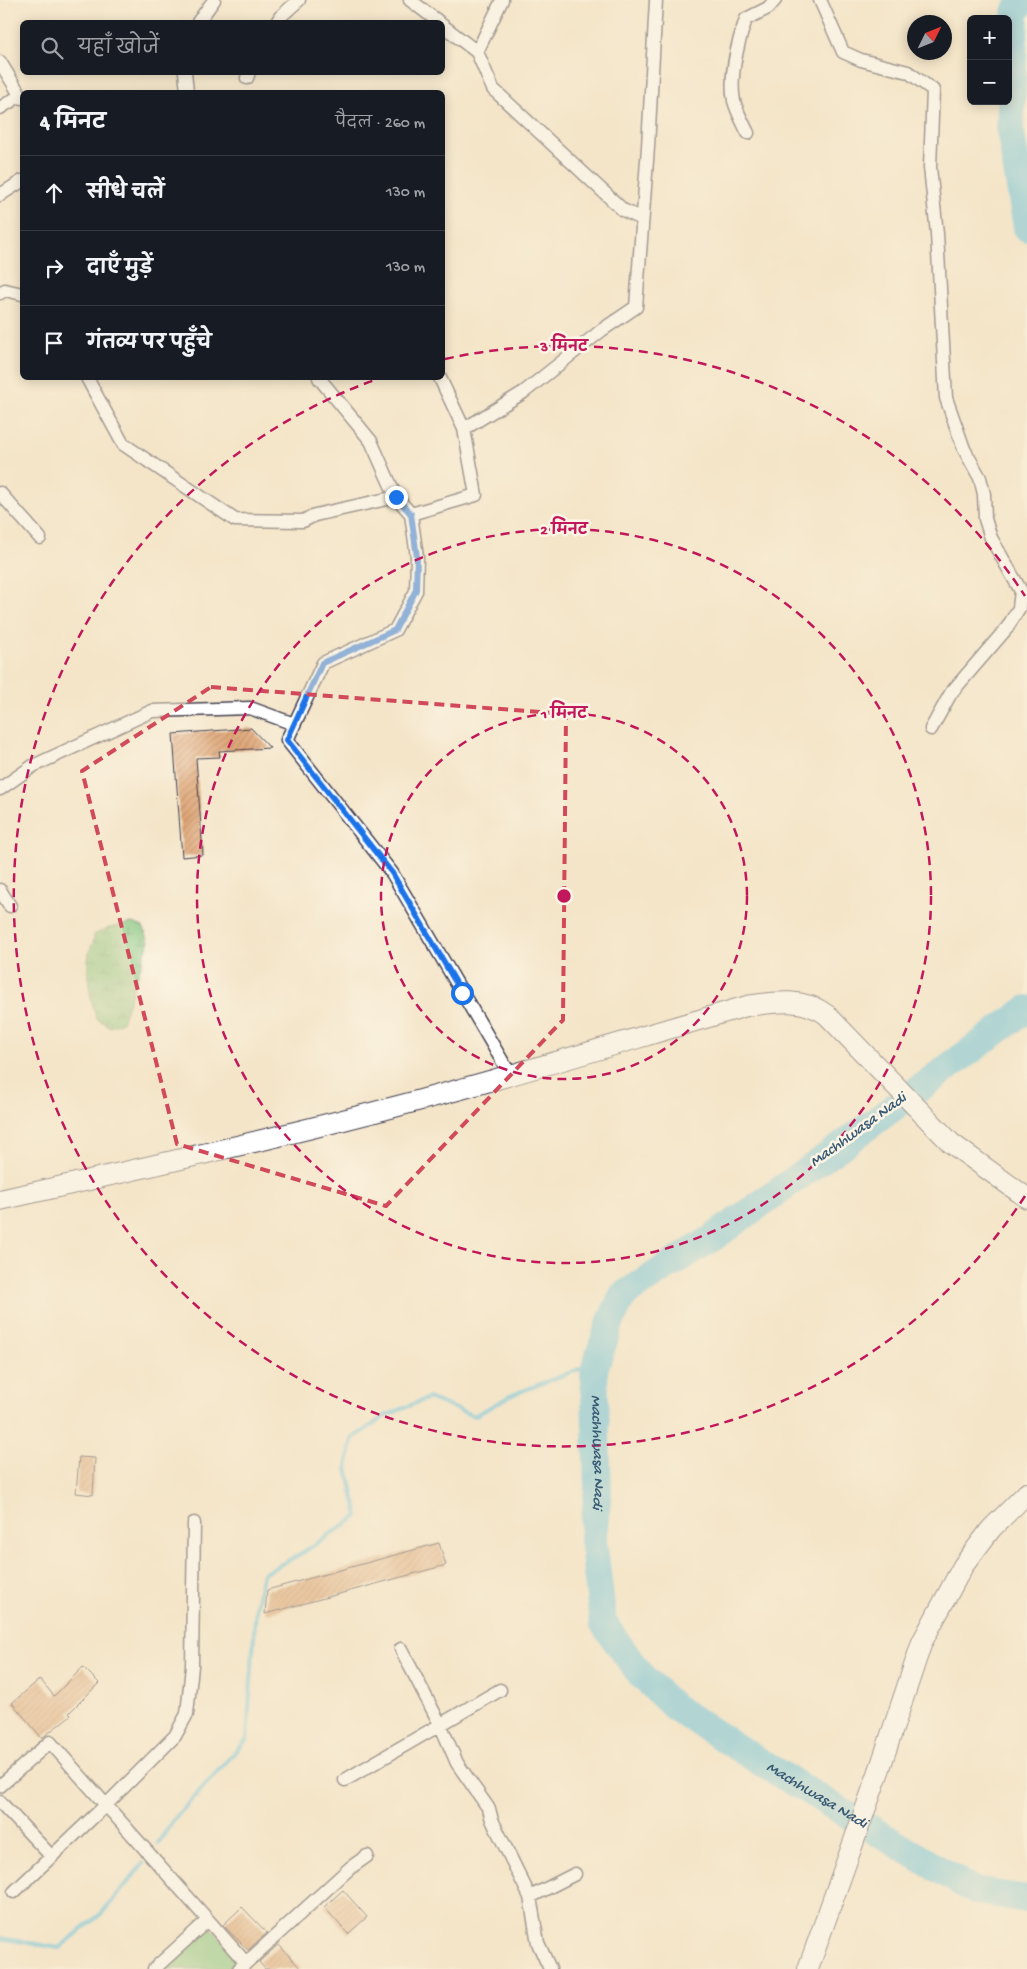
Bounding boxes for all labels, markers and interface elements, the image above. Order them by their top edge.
north arrow [907,15,952,60]
map controls [967,15,1012,105]
button: + [967,15,1012,60]
search box [20,20,445,75]
icon: search [38,34,66,62]
text: यहाँ खोजें [78,38,159,61]
button: − [967,60,1012,105]
text: 4 मिनट [40,112,106,137]
text: पैदल · 260 m [335,115,425,134]
icon: ahead [40,179,68,207]
text: सीधे चलें [87,183,164,206]
text: 130 m [386,184,425,203]
icon: right [40,254,68,282]
text: दाएँ मुड़ें [87,258,153,281]
text: 130 m [386,259,425,278]
icon: arrive [40,329,68,357]
text: गंतव्य पर पहुँचे [87,333,211,356]
text: 3 मिनट [539,333,589,357]
route end [385,486,408,509]
text: 2 मिनट [540,516,589,540]
text: 1 मिनट [540,700,588,724]
centre of rings [555,887,573,905]
route start [451,982,474,1005]
water label: Machhwasa Nadi [807,1089,912,1172]
water label: Machhwasa Nadi [585,1395,608,1512]
water label: Machhwasa Nadi [762,1758,872,1834]

